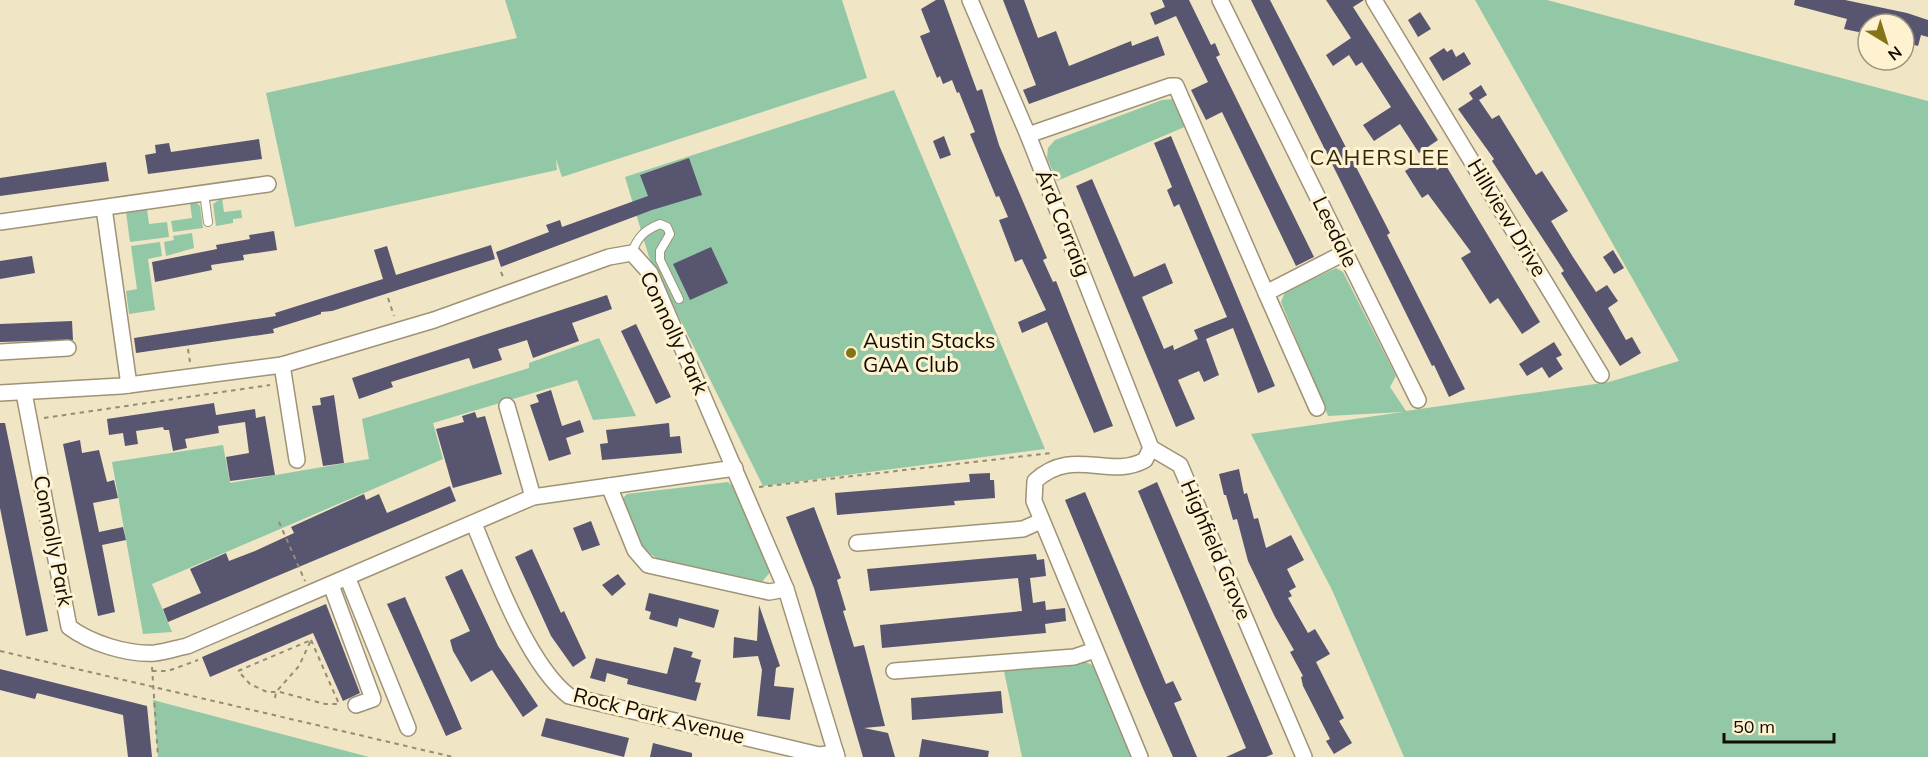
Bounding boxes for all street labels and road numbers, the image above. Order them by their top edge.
street label: Hillview Drive [1462,154,1553,281]
street label: Árd Carraig [1031,165,1097,280]
street label: Leedale [1308,192,1364,271]
street label: Connolly Park [635,267,715,399]
street label: Connolly Park [29,473,79,609]
street label: Highfield Grove [1176,476,1258,624]
street label: Rock Park Avenue [571,681,748,749]

